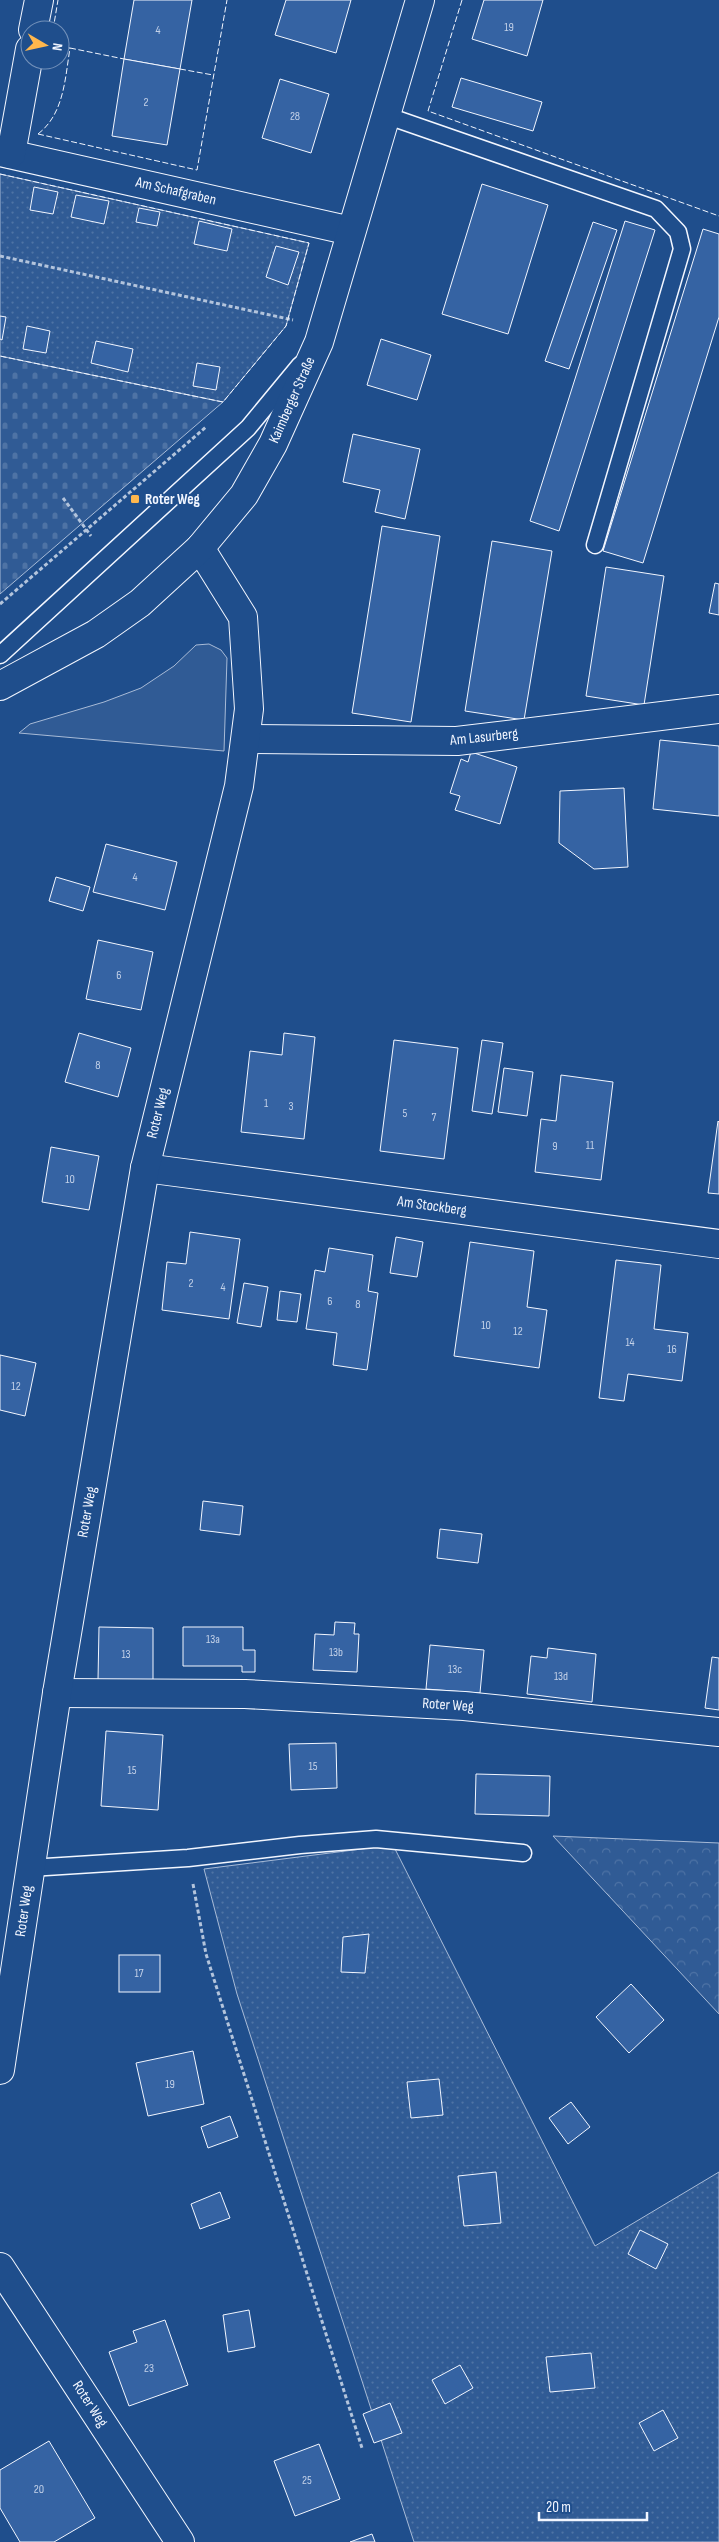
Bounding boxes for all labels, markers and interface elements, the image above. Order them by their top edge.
north arrow [20,20,70,70]
house number: 19 [504,20,514,35]
house number: 4 [155,23,161,38]
text: N [48,42,66,52]
house number: 2 [144,95,149,110]
house number: 28 [290,109,300,124]
street label: Am Schafgraben [133,172,218,209]
street label: Kaimberger Straße [264,354,320,446]
place label: Roter Weg [145,490,201,509]
marker: Roter Weg [129,493,141,505]
street label: Am Lasurberg [448,724,519,750]
house number: 4 [132,870,138,885]
house number: 6 [116,968,122,983]
house number: 8 [95,1058,101,1073]
street label: Roter Weg [143,1086,173,1140]
house number: 1 [264,1096,269,1111]
house number: 3 [288,1099,294,1114]
house number: 5 [403,1106,408,1121]
house number: 7 [432,1110,437,1125]
house number: 11 [586,1138,595,1153]
house number: 9 [552,1139,558,1154]
house number: 10 [65,1172,75,1187]
street label: Am Stockberg [395,1192,468,1220]
house number: 2 [189,1276,194,1291]
house number: 4 [220,1280,226,1295]
house number: 6 [327,1294,333,1309]
house number: 8 [355,1297,361,1312]
house number: 10 [481,1318,491,1333]
house number: 12 [513,1324,523,1339]
house number: 14 [625,1335,635,1350]
house number: 16 [667,1342,677,1357]
house number: 12 [11,1379,21,1394]
street label: Roter Weg [73,1485,101,1539]
house number: 13a [206,1632,220,1647]
house number: 13b [329,1645,343,1660]
house number: 13 [121,1647,131,1662]
house number: 13c [448,1662,462,1677]
house number: 13d [554,1669,568,1684]
street label: Roter Weg [422,1694,474,1716]
house number: 15 [308,1759,318,1774]
house number: 15 [127,1763,137,1778]
street label: Roter Weg [11,1884,37,1938]
house number: 17 [135,1966,144,1981]
house number: 19 [165,2077,175,2092]
house number: 23 [144,2361,154,2376]
street label: Roter Weg [68,2377,112,2431]
house number: 25 [302,2473,312,2488]
house number: 20 [34,2482,44,2497]
scale bar [539,2490,646,2522]
text: 20 m [546,2498,571,2517]

